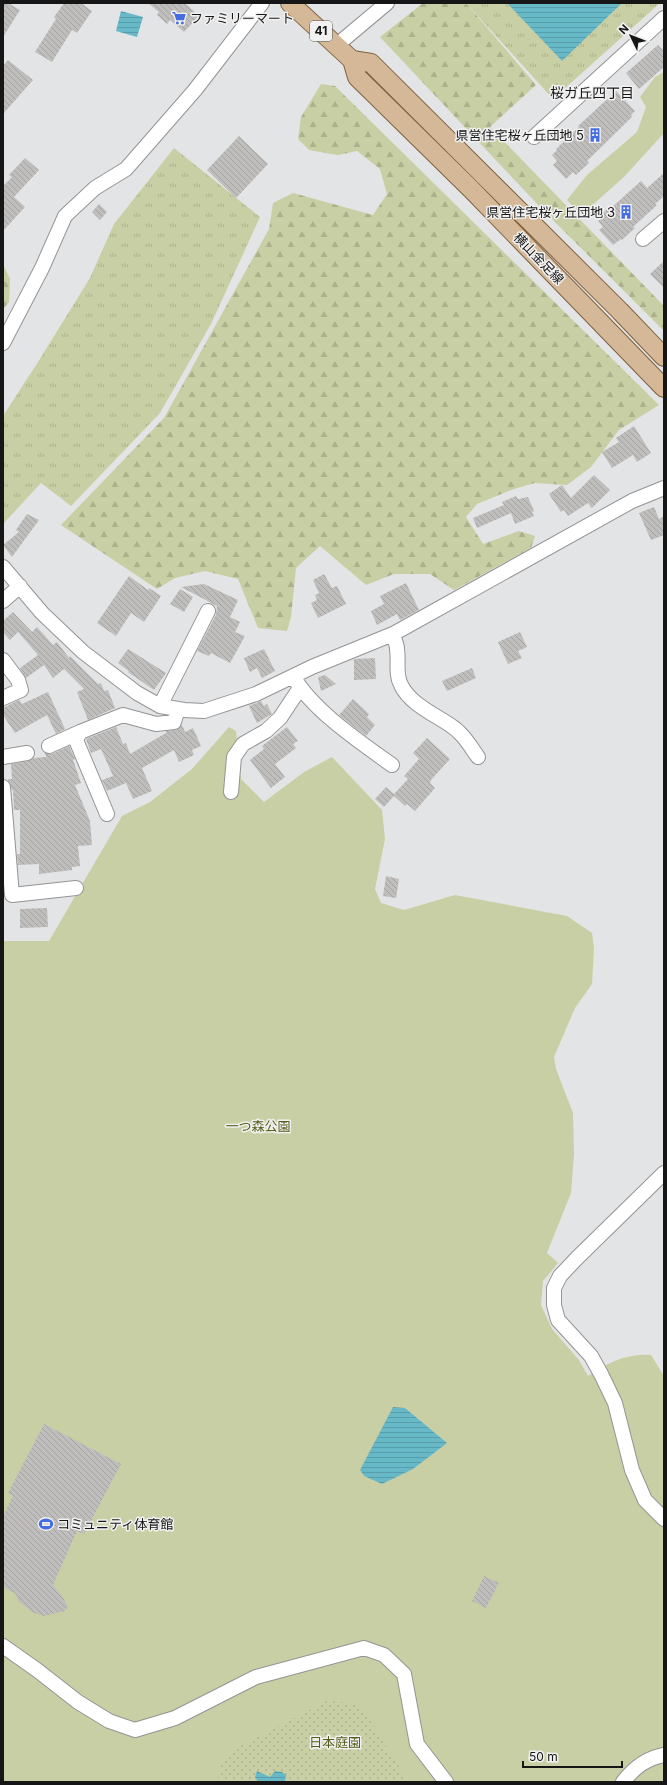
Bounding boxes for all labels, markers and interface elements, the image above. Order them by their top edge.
supermarket icon: ファミリーマート [171,10,187,26]
place label: ファミリーマート [190,10,294,26]
north arrow [611,16,651,56]
road number: 41 [310,21,332,41]
text: N [616,21,632,37]
district label: 桜ガ丘四丁目 [550,84,634,101]
place label: 県営住宅桜ヶ丘団地 5 [455,127,584,143]
building icon: 県営住宅桜ヶ丘団地 5 [587,127,603,143]
place label: 県営住宅桜ヶ丘団地 3 [486,204,615,220]
building icon: 県営住宅桜ヶ丘団地 3 [618,204,634,220]
street label: 横山金足線 [511,229,567,287]
park label: 一つ森公園 [225,1118,291,1134]
sports icon: コミュニティ体育館 [38,1516,54,1532]
place label: コミュニティ体育館 [57,1516,173,1532]
park label: 日本庭園 [309,1734,361,1750]
scale bar [523,1743,622,1769]
text: 50 m [529,1749,558,1764]

